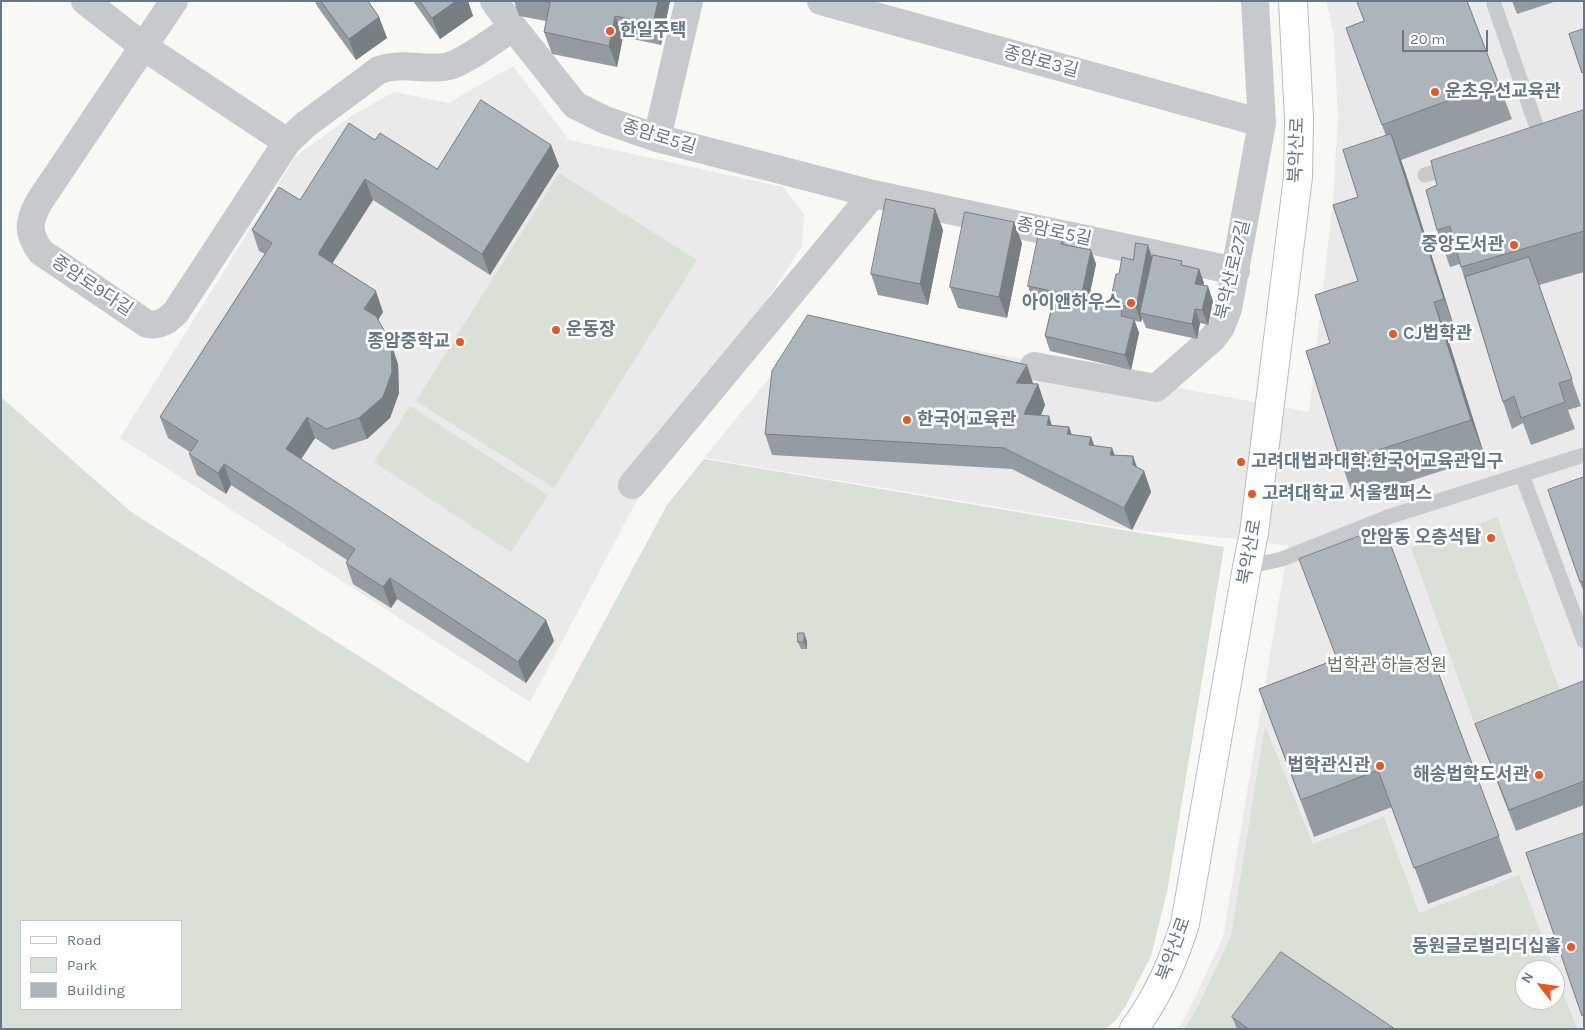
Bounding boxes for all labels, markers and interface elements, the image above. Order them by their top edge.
place label: 한일주택 [620,20,686,42]
scale bar [1405,20,1491,52]
marker: 한일주택 [604,25,616,37]
text: 20 m [1410,30,1445,48]
street label: 종암로3길 [1001,42,1081,82]
place label: 운초우선교육관 [1445,81,1561,103]
marker: 운초우선교육관 [1429,86,1441,98]
street label: 종암로5길 [619,116,699,158]
street label: 북악산로 [1285,117,1309,183]
street label: 종암로5길 [1014,213,1094,251]
street label: 북악산로27길 [1211,218,1255,322]
place label: 중앙도서관 [1421,234,1504,256]
marker: 중앙도서관 [1508,239,1520,251]
street label: 종암로9다길 [47,251,137,321]
place label: 아이앤하우스 [1022,292,1121,314]
marker: 아이앤하우스 [1125,297,1137,309]
place label: 운동장 [566,319,616,341]
place label: CJ법학관 [1403,323,1472,345]
marker: 운동장 [550,324,562,336]
marker: CJ법학관 [1387,328,1399,340]
place label: 종암중학교 [367,331,450,353]
marker: 종암중학교 [454,336,466,348]
place label: 한국어교육관 [917,409,1016,431]
marker: 한국어교육관 [901,414,913,426]
place label: 고려대법과대학.한국어교육관입구 [1251,451,1503,473]
marker: 고려대법과대학.한국어교육관입구 [1235,456,1247,468]
place label: 고려대학교 서울캠퍼스 [1262,483,1432,505]
marker: 고려대학교 서울캠퍼스 [1246,488,1258,500]
street label: 북악산로 [1234,518,1266,586]
place label: 안암동 오층석탑 [1361,527,1481,549]
marker: 안암동 오층석탑 [1485,532,1497,544]
park label: 법학관 하늘정원 [1327,655,1447,677]
place label: 법학관신관 [1287,755,1370,777]
marker: 법학관신관 [1374,760,1386,772]
place label: 해송법학도서관 [1413,764,1529,786]
marker: 해송법학도서관 [1533,769,1545,781]
street label: 북악산로 [1153,914,1195,984]
legend [20,920,182,1010]
text: Road [67,931,102,949]
place label: 동원글로벌리더십홀 [1412,936,1561,958]
marker: 동원글로벌리더십홀 [1565,941,1577,953]
text: Park [67,956,97,974]
north arrow [1515,960,1565,1010]
text: N [1518,969,1537,986]
text: Building [67,981,125,999]

